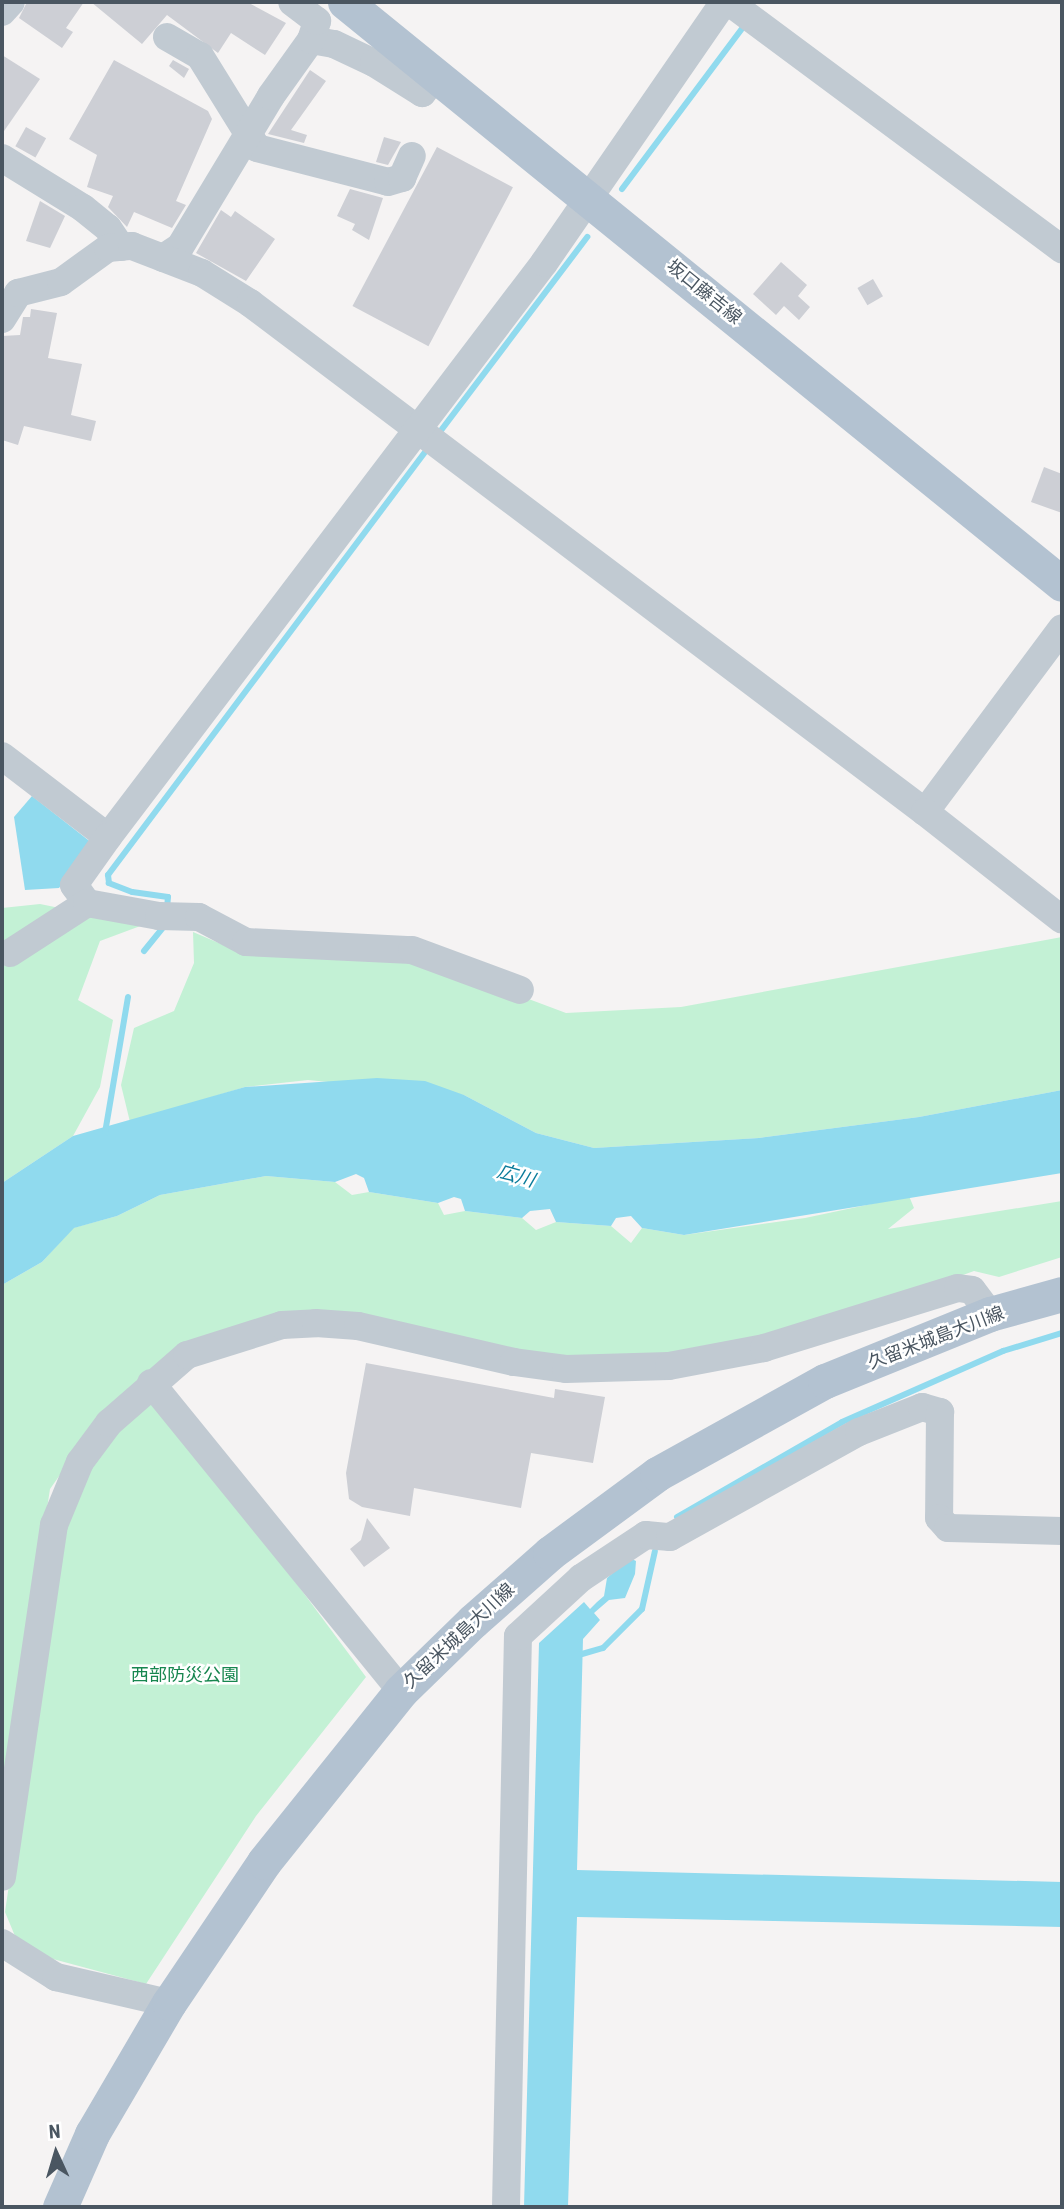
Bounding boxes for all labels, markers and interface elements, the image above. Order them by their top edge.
street label: 坂口藤吉線 [662,255,746,329]
water label: 広川 [495,1160,537,1192]
street label: 久留米城島大川線 [865,1302,1007,1374]
street label: 久留米城島大川線 [399,1579,519,1693]
park label: 西部防災公園 [131,1664,239,1686]
north arrow [21,2118,91,2188]
text: N [48,2120,61,2143]

